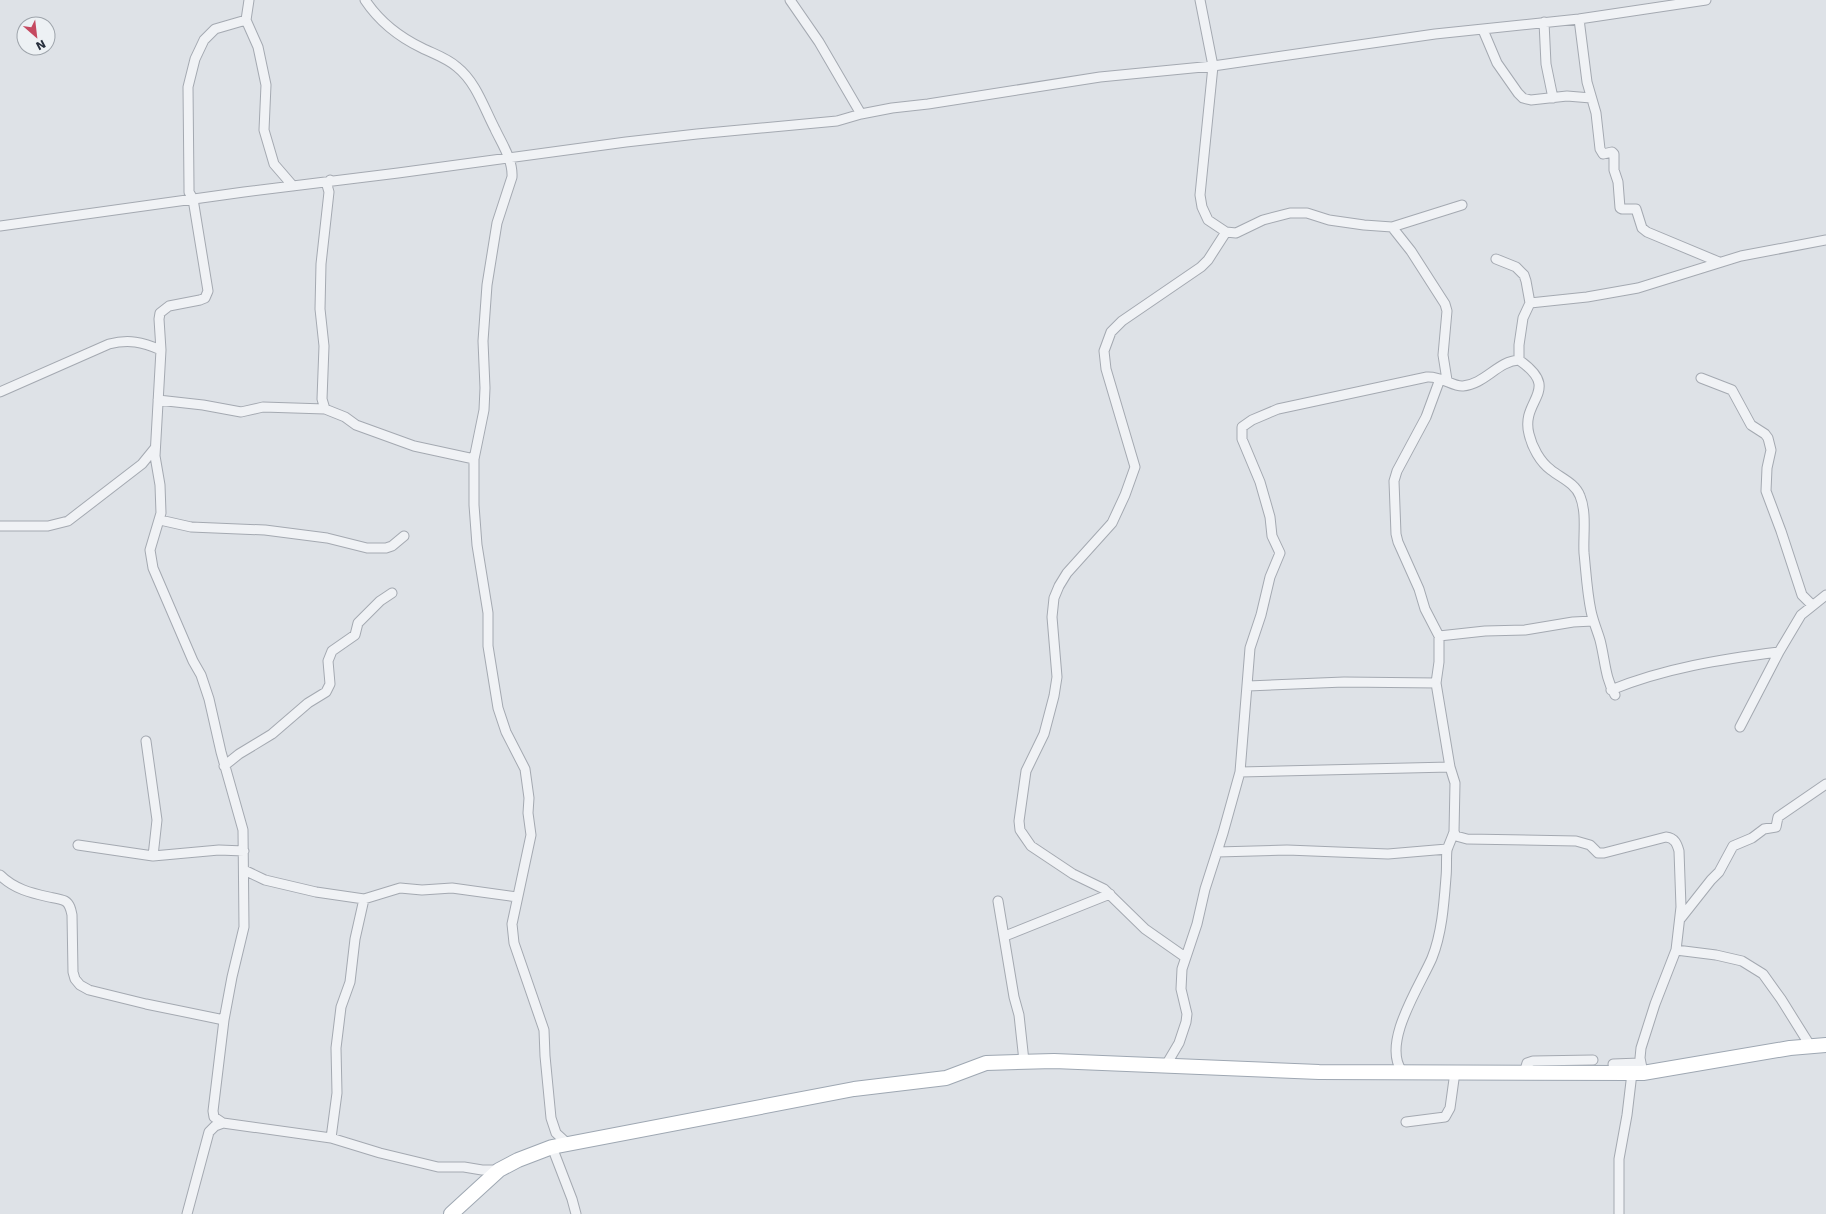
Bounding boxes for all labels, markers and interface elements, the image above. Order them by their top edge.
north arrow [16,16,56,56]
text: N [33,36,48,52]

